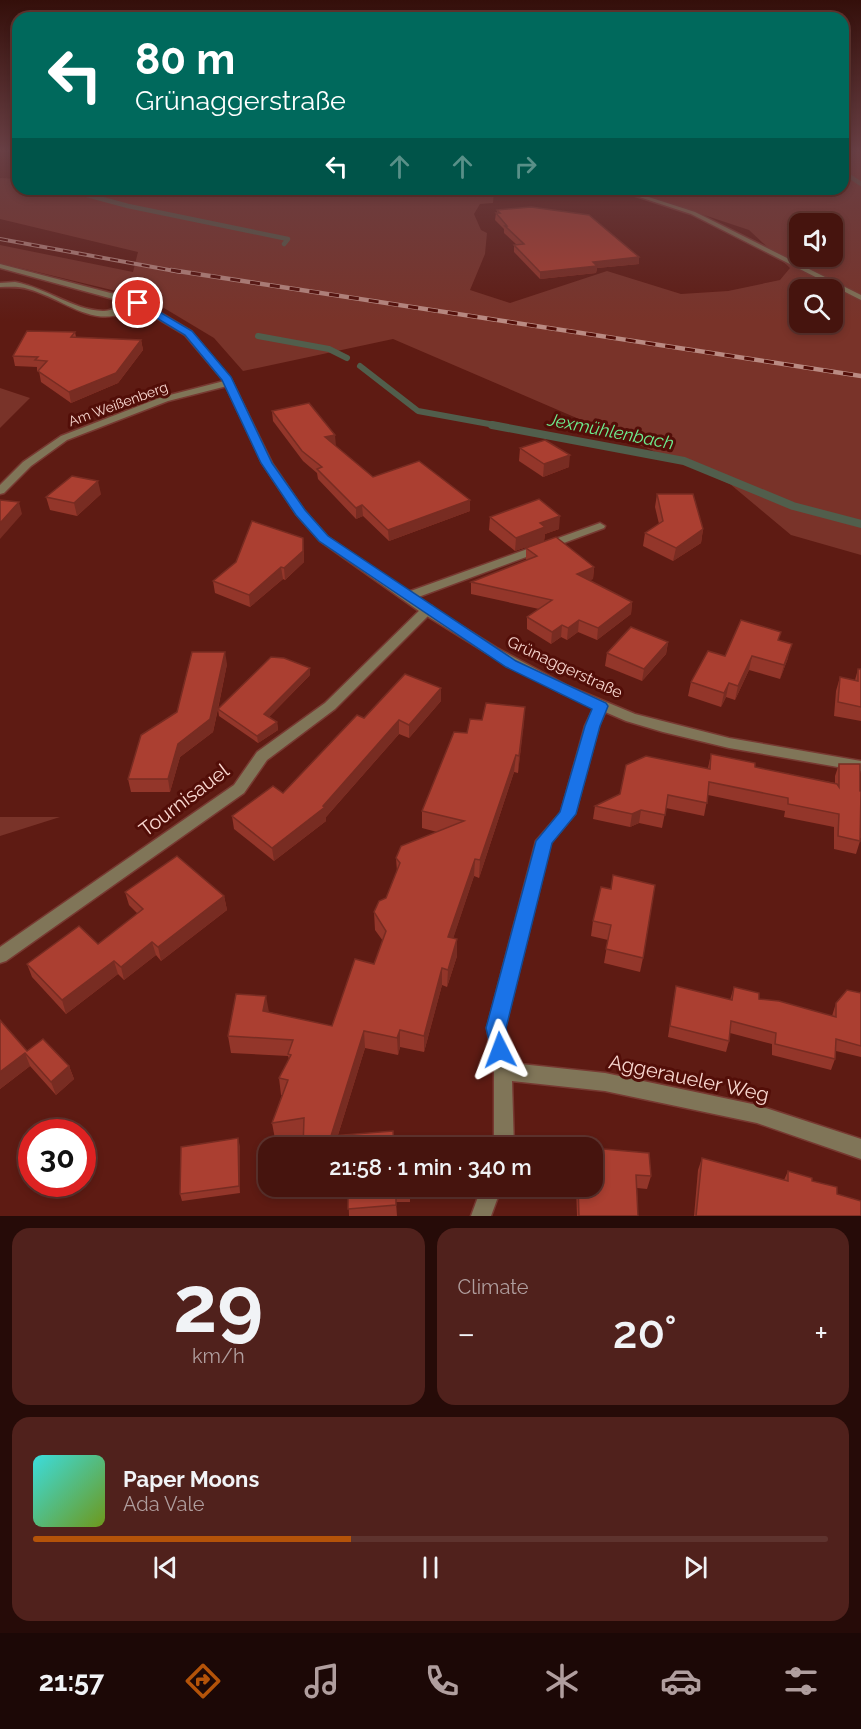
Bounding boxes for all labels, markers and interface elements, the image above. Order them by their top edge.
text: 80 m [135,35,235,84]
icon: left [36,36,114,114]
text: Grünaggerstraße [135,85,346,116]
icon: left [320,150,353,183]
icon: ahead [383,150,416,183]
icon: ahead [446,150,479,183]
icon: right [509,150,542,183]
map controls [789,213,843,333]
button: sound [789,213,843,267]
pin [112,277,163,328]
button: search [789,279,843,333]
icon: arrive [121,286,154,319]
street label: Am Weißenberg [66,379,170,429]
water label: Jexmühlenbach [545,408,676,454]
street label: Grünaggerstraße [504,632,626,702]
street label: Tournisauel [134,758,234,842]
position arrow [468,1018,532,1082]
street label: Aggeraueler Weg [607,1049,771,1107]
speed limit sign: 30 [18,1119,96,1197]
text: 21:58 · 1 min · 340 m [329,1154,532,1180]
text: 29 [173,1259,263,1350]
text: Climate [458,1275,529,1299]
text: 20° [613,1306,677,1359]
text: − [458,1314,475,1353]
text: + [814,1314,828,1353]
text: km/h [192,1344,245,1368]
text: Paper Moons [123,1466,259,1492]
text: Ada Vale [123,1492,205,1516]
icon: previous [149,1551,182,1584]
icon: pause [414,1551,447,1584]
icon: next [679,1551,712,1584]
icon: directions [182,1660,224,1702]
icon: music [301,1660,343,1702]
icon: phone [421,1660,463,1702]
icon: climate [541,1660,583,1702]
icon: car [660,1660,702,1702]
icon: filters [780,1660,822,1702]
text: 21:57 [39,1666,104,1697]

